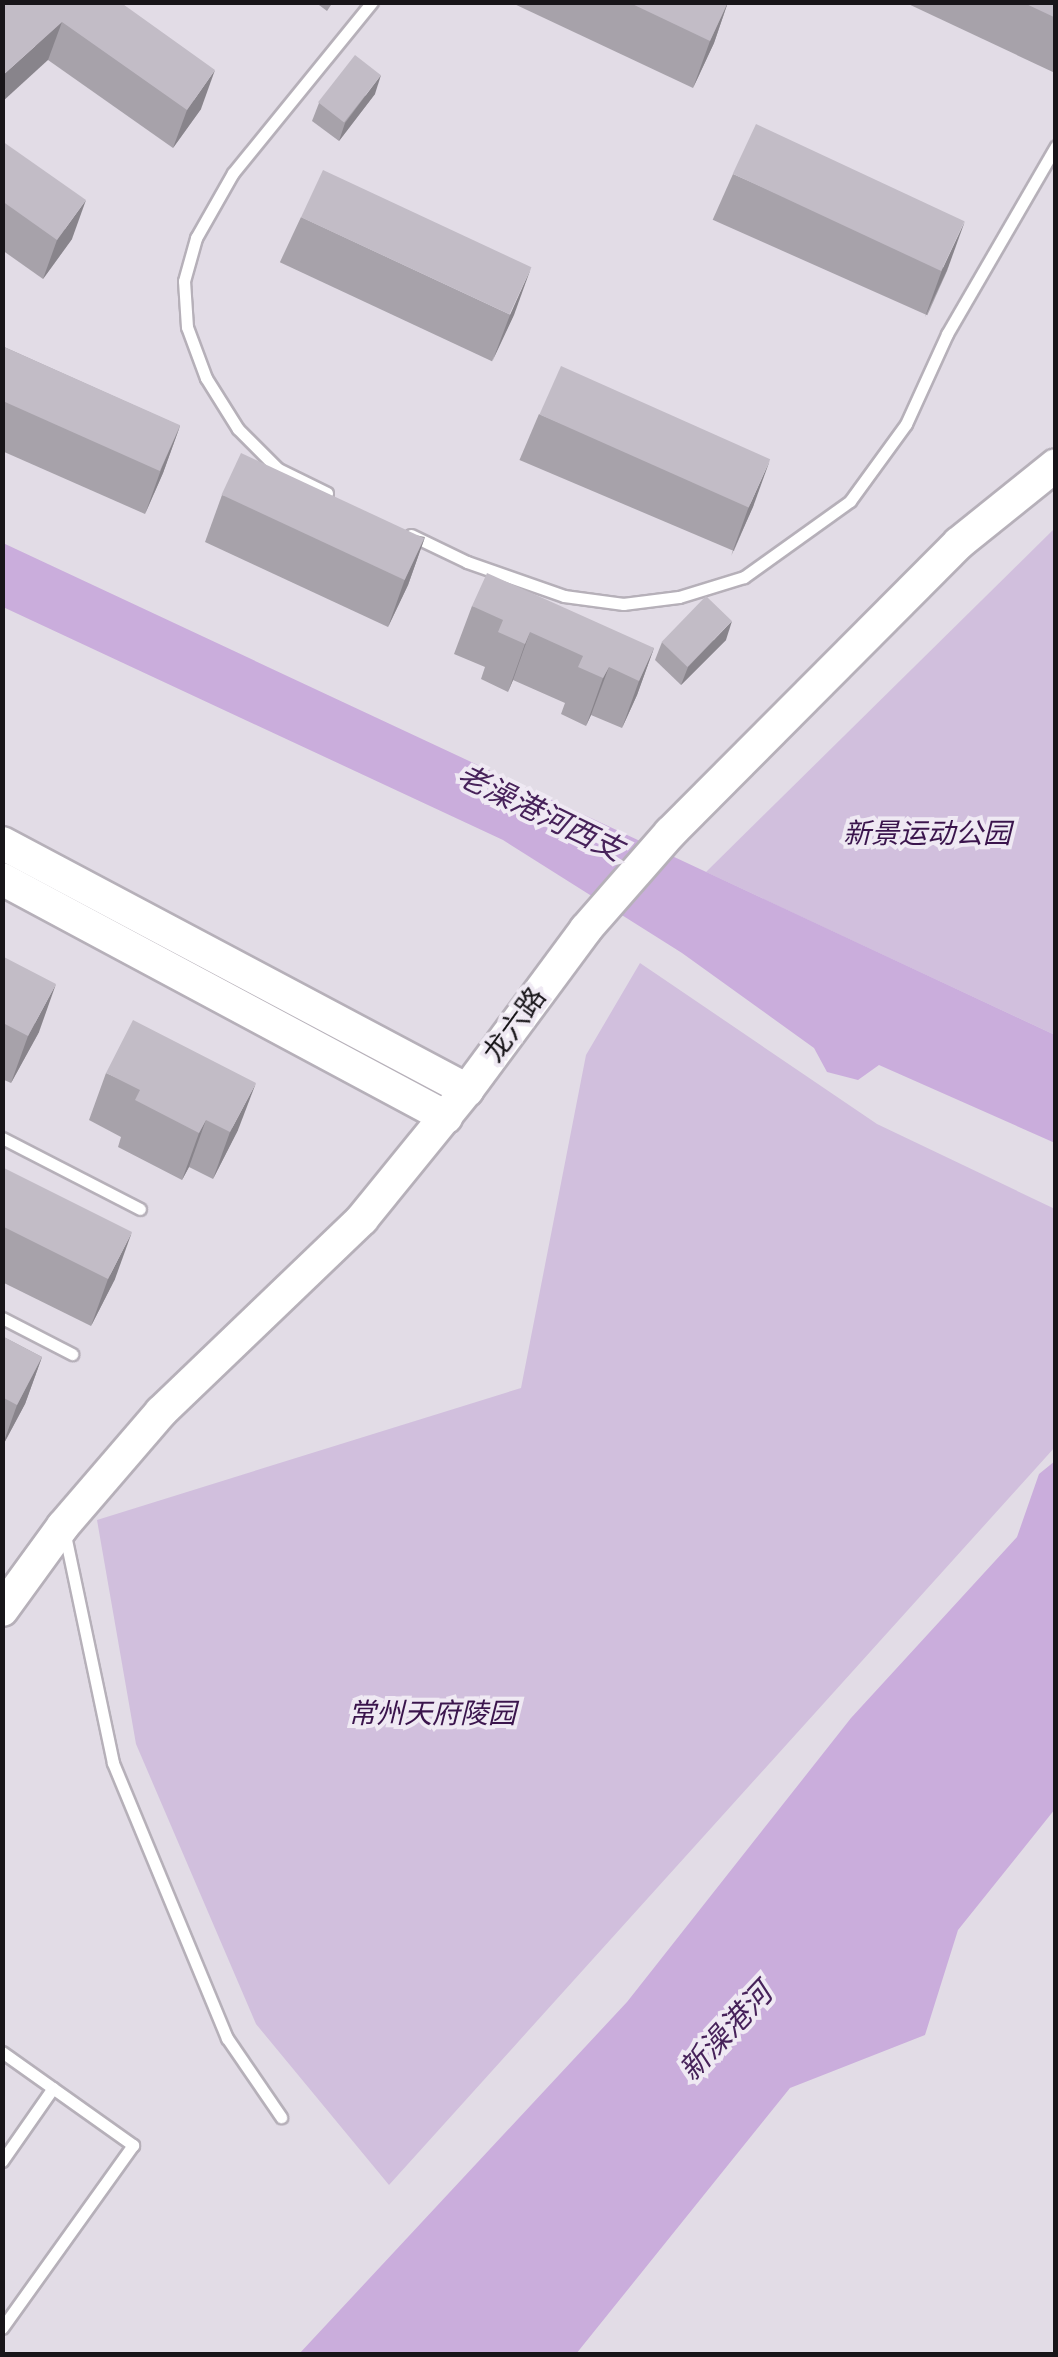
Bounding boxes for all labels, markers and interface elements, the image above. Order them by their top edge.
water label: 老澡港河西支 [451,757,629,869]
park label: 新景运动公园 [843,817,1011,851]
street label: 龙六路 [477,981,553,1069]
park label: 常州天府陵园 [348,1697,516,1731]
water label: 新澡港河 [672,1976,780,2088]

